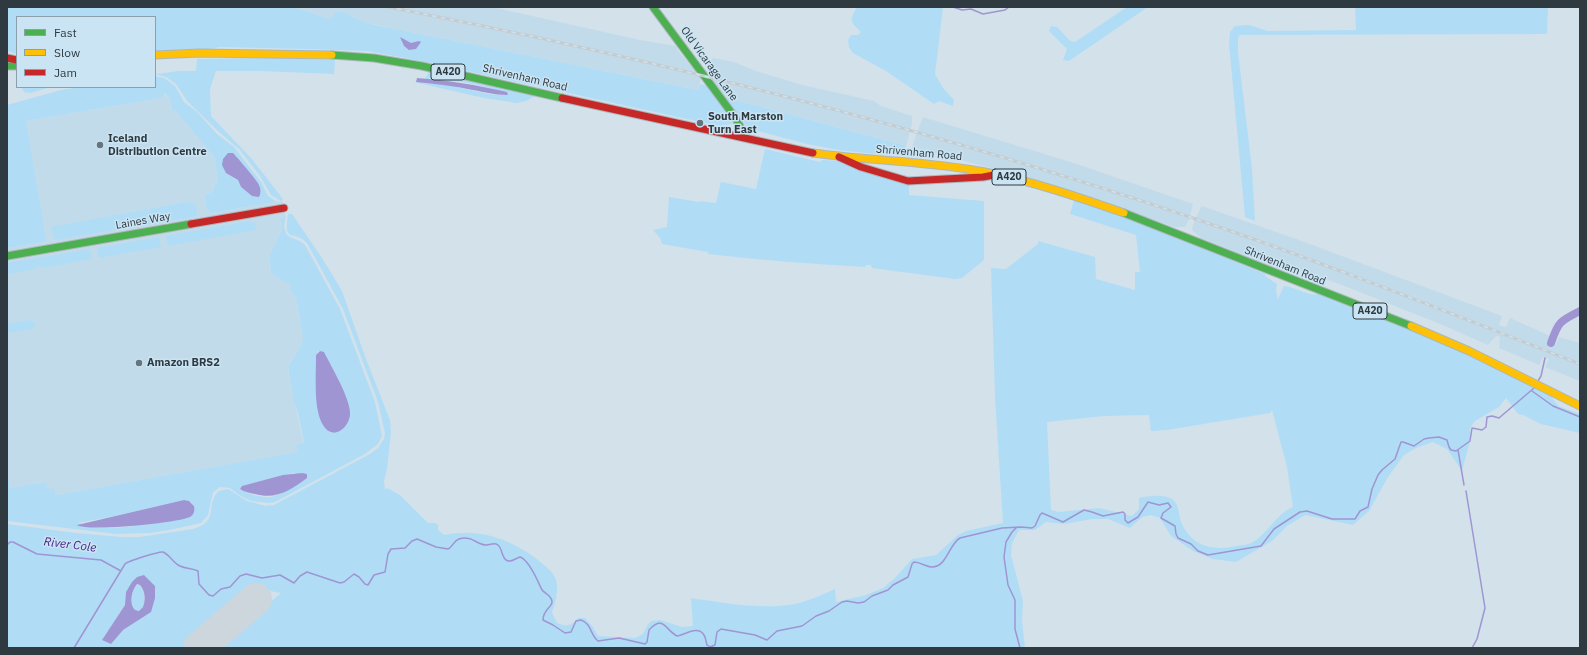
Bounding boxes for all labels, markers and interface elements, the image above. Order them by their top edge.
legend [16,16,156,88]
street label: Old Vicarage Lane [678,24,740,104]
text: Fast [54,25,77,40]
text: Slow [54,45,80,60]
street label: Shrivenham Road [481,62,569,94]
road number: A420 [431,64,465,80]
text: Jam [54,65,77,80]
place label: South Marston Turn East [708,110,783,136]
marker: South Marston Turn East [695,118,705,128]
place label: Iceland Distribution Centre [108,132,207,158]
marker: Iceland Distribution Centre [95,140,105,150]
street label: Shrivenham Road [875,143,963,163]
road number: A420 [992,169,1026,185]
street label: Laines Way [115,210,171,232]
street label: Shrivenham Road [1242,244,1328,288]
road number: A420 [1353,303,1387,319]
place label: Amazon BRS2 [147,356,220,370]
marker: Amazon BRS2 [134,358,144,368]
water label: River Cole [43,535,97,555]

